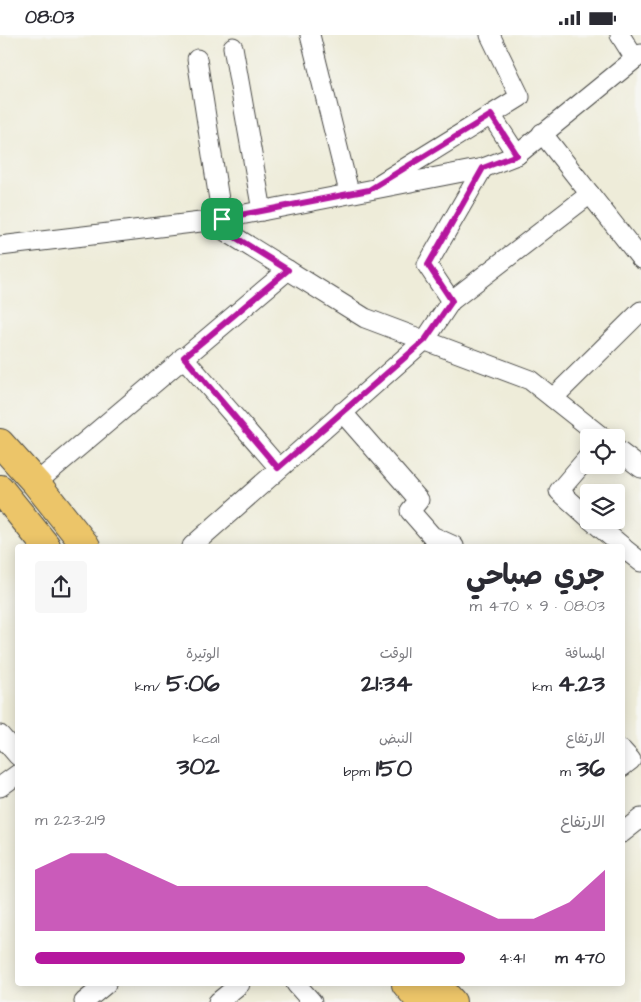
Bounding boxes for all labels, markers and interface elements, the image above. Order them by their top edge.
text: 08:03 [25,4,74,31]
pin [201,198,243,240]
icon: arrive [208,205,236,233]
map controls [580,429,625,529]
button: locate [580,429,625,474]
button: layers [580,484,625,529]
text: جري صباحي [466,556,605,595]
button: share [35,561,87,613]
text: 08:03 · 9 × 470 m [469,595,605,617]
text: الوتيرة [186,644,220,664]
text: الوقت [380,644,412,664]
text: المسافة [565,644,605,664]
text: 5:06 [166,666,220,701]
text: 21:34 [361,666,412,701]
text: 4.23 [557,666,605,701]
text: /km [135,677,166,697]
text: km [532,677,557,697]
text: kcal [193,729,220,749]
text: النبض [379,729,412,749]
text: الارتفاع [566,729,605,749]
text: 302 [177,749,220,784]
text: 150 [376,751,412,786]
text: 36 [577,751,605,786]
text: bpm [344,762,376,782]
text: m [560,762,577,782]
text: 219–223 m [35,809,106,831]
text: الارتفاع [560,811,605,833]
text: 4:41 [499,947,525,969]
text: 470 m [555,947,605,969]

